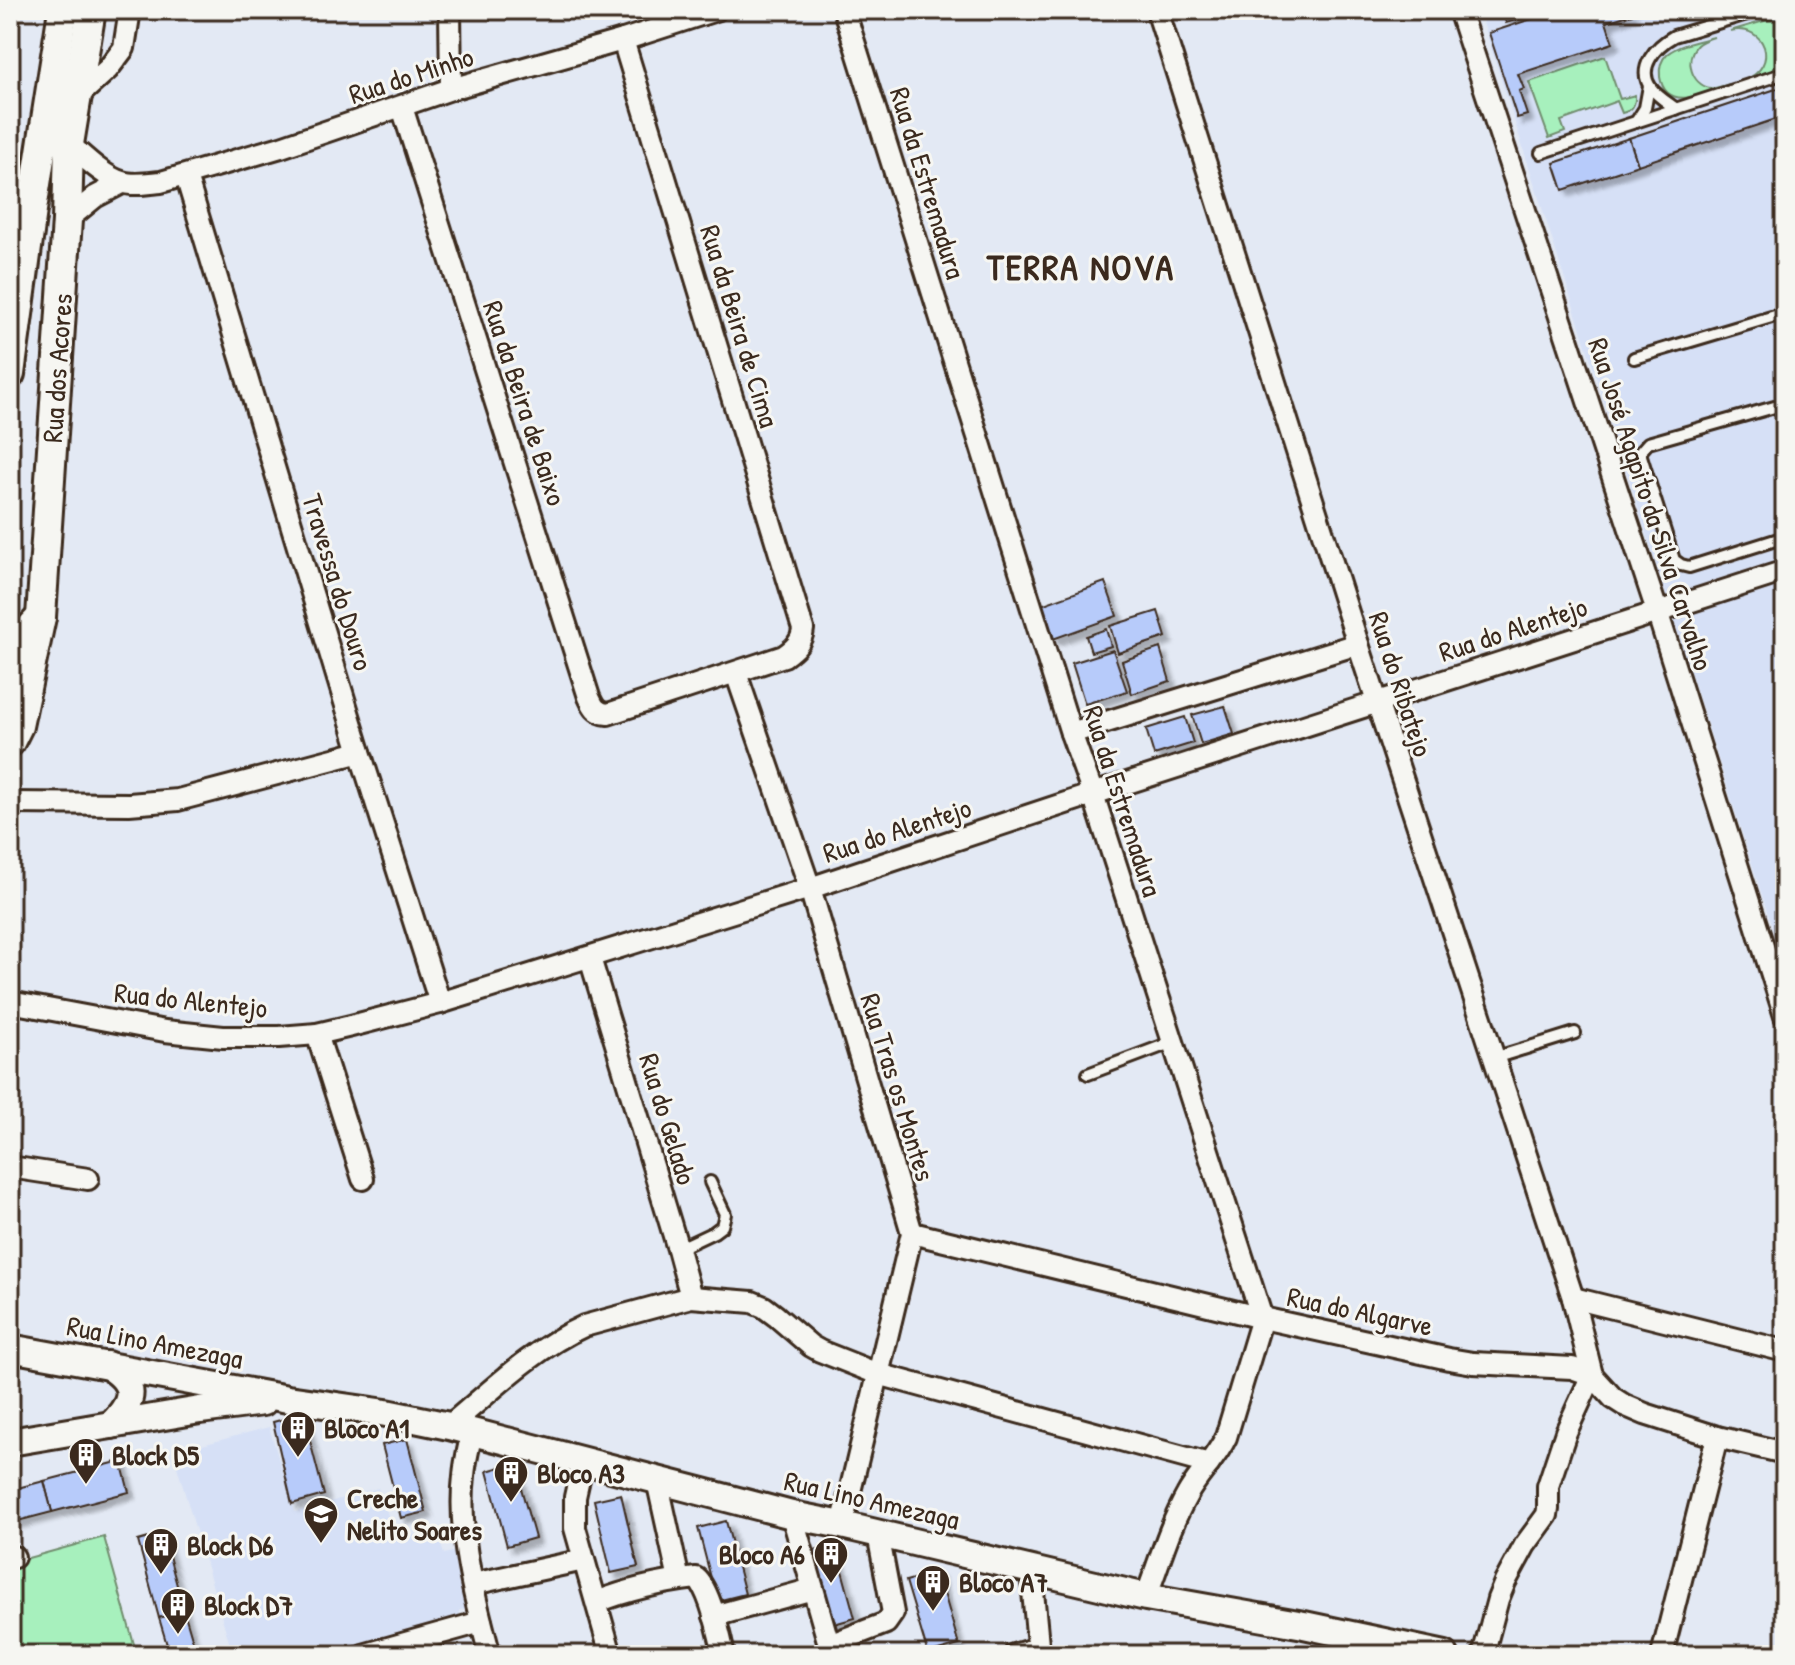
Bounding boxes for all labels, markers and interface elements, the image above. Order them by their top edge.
street label: Rua do Minho [344,37,478,113]
street label: Rua da Estremadura [881,83,975,283]
street label: Rua da Beira de Cima [691,220,789,432]
district label: TERRA NOVA [986,242,1175,291]
street label: Rua dos Acores [33,292,81,444]
street label: Rua da Beira de Baixo [474,296,576,510]
street label: Rua José Agapito da Silva Carvalho [1579,333,1723,675]
street label: Travessa do Douro [293,489,383,675]
street label: Rua do Alentejo [1434,587,1592,671]
street label: Rua do Ribatejo [1360,607,1442,761]
street label: Rua da Estremadura [1074,701,1172,901]
street label: Rua do Alentejo [818,788,976,872]
street label: Rua do Alentejo [113,973,269,1027]
street label: Rua Tras os Montes [851,989,945,1185]
street label: Rua do Gelado [630,1049,706,1189]
street label: Rua do Algarve [1284,1277,1436,1345]
street label: Rua Lino Amezaga [64,1306,246,1378]
building icon: Bloco A1 [279,1409,317,1459]
place label: Bloco A1 [324,1409,409,1447]
building icon: Block D5 [67,1436,105,1486]
place label: Block D5 [112,1436,199,1474]
building icon: Bloco A3 [492,1454,530,1504]
place label: Bloco A3 [537,1454,625,1492]
street label: Rua Lino Amezaga [781,1461,963,1539]
place label: Creche Nelito Soares [347,1479,482,1549]
school or university icon: Creche Nelito Soares [302,1495,340,1545]
building icon: Block D6 [142,1526,180,1576]
place label: Block D6 [187,1526,273,1564]
place label: Bloco A6 [719,1535,805,1573]
building icon: Bloco A6 [812,1535,850,1585]
building icon: Bloco A7 [914,1563,952,1613]
place label: Bloco A7 [959,1563,1048,1601]
building icon: Block D7 [159,1586,197,1636]
place label: Block D7 [204,1586,293,1624]

